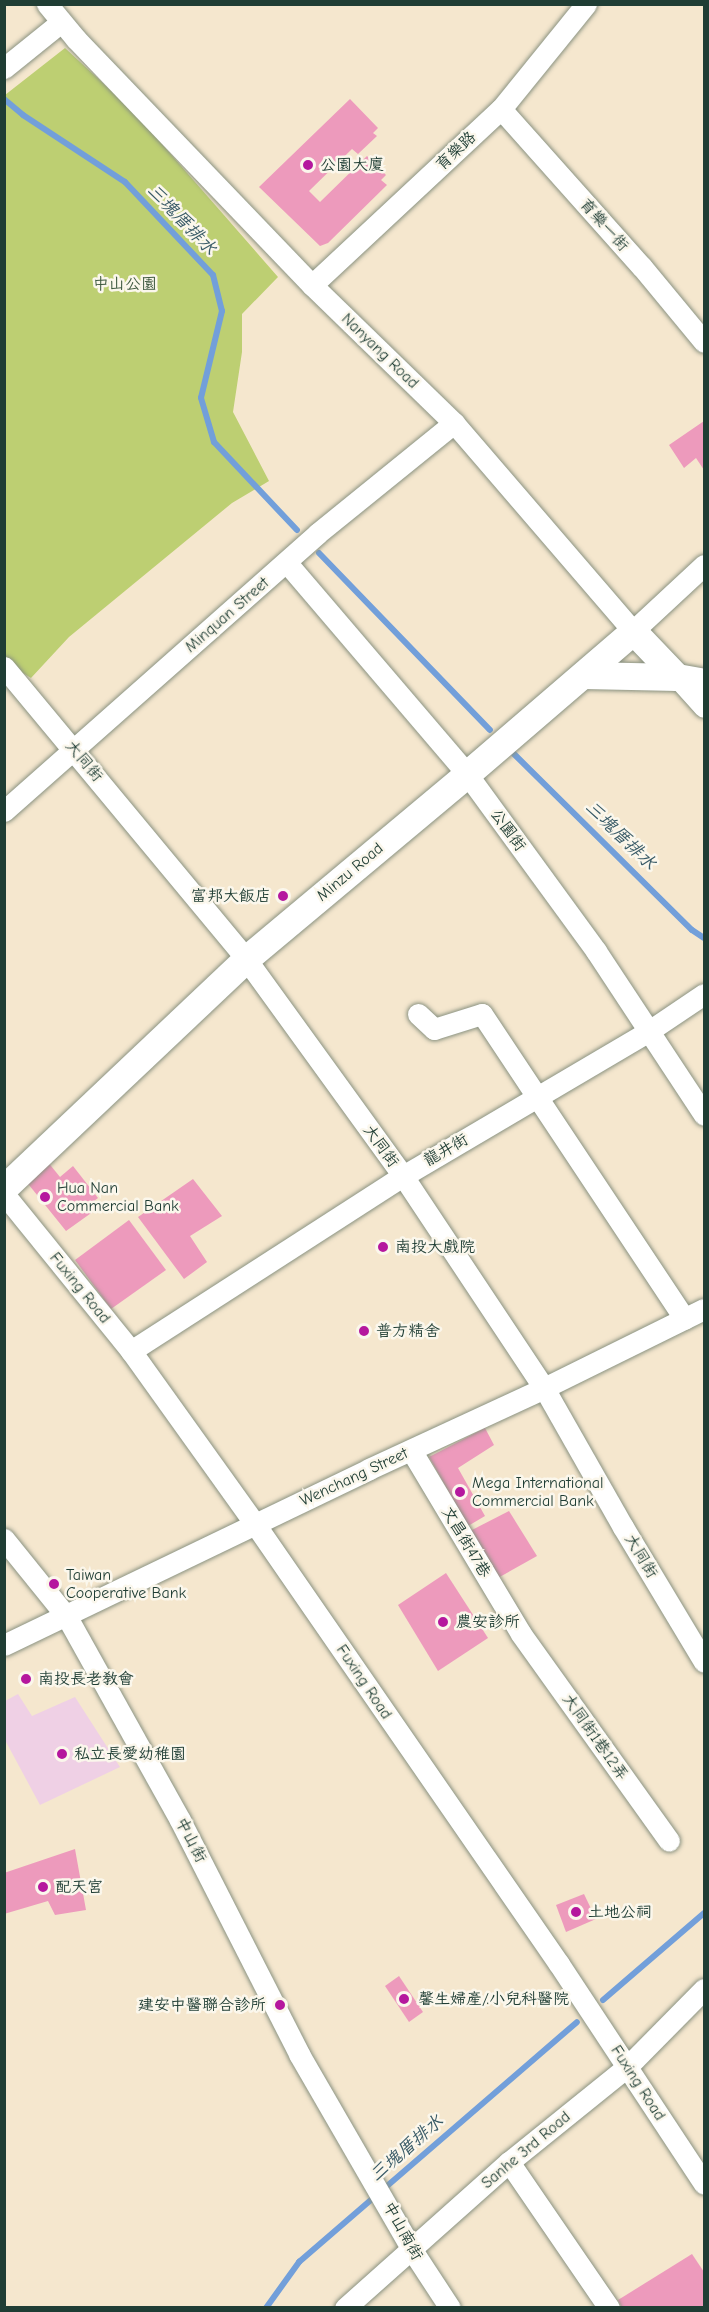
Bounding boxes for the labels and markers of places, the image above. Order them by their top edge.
place label: 公園大廈 [320,155,384,175]
marker: 公園大廈 [301,158,315,172]
place label: 富邦大飯店 [191,886,271,906]
marker: 富邦大飯店 [276,889,290,903]
place label: Hua Nan Commercial Bank [57,1178,179,1216]
marker: Hua Nan Commercial Bank [38,1190,52,1204]
place label: 南投大戲院 [395,1237,475,1257]
marker: 南投大戲院 [376,1240,390,1254]
place label: 普方精舍 [376,1321,440,1341]
marker: 普方精舍 [357,1324,371,1338]
place label: Mega International Commercial Bank [472,1473,603,1511]
marker: Mega International Commercial Bank [453,1485,467,1499]
place label: Taiwan Cooperative Bank [66,1565,186,1603]
marker: Taiwan Cooperative Bank [47,1577,61,1591]
place label: 農安診所 [456,1612,520,1632]
marker: 農安診所 [434,1613,452,1631]
place label: 南投長老教會 [38,1669,134,1689]
marker: 南投長老教會 [19,1672,33,1686]
place label: 私立長愛幼稚園 [74,1744,186,1764]
marker: 私立長愛幼稚園 [55,1747,69,1761]
place label: 配天宮 [55,1877,103,1897]
marker: 配天宮 [36,1880,50,1894]
place label: 土地公祠 [588,1902,652,1922]
marker: 土地公祠 [569,1905,583,1919]
place label: 馨生婦產/.小兒科醫院 [418,1989,569,2009]
marker: 馨生婦產/.小兒科醫院 [395,1990,413,2008]
place label: 建安中醫聯合診所 [138,1995,266,2015]
marker: 建安中醫聯合診所 [271,1996,289,2014]

